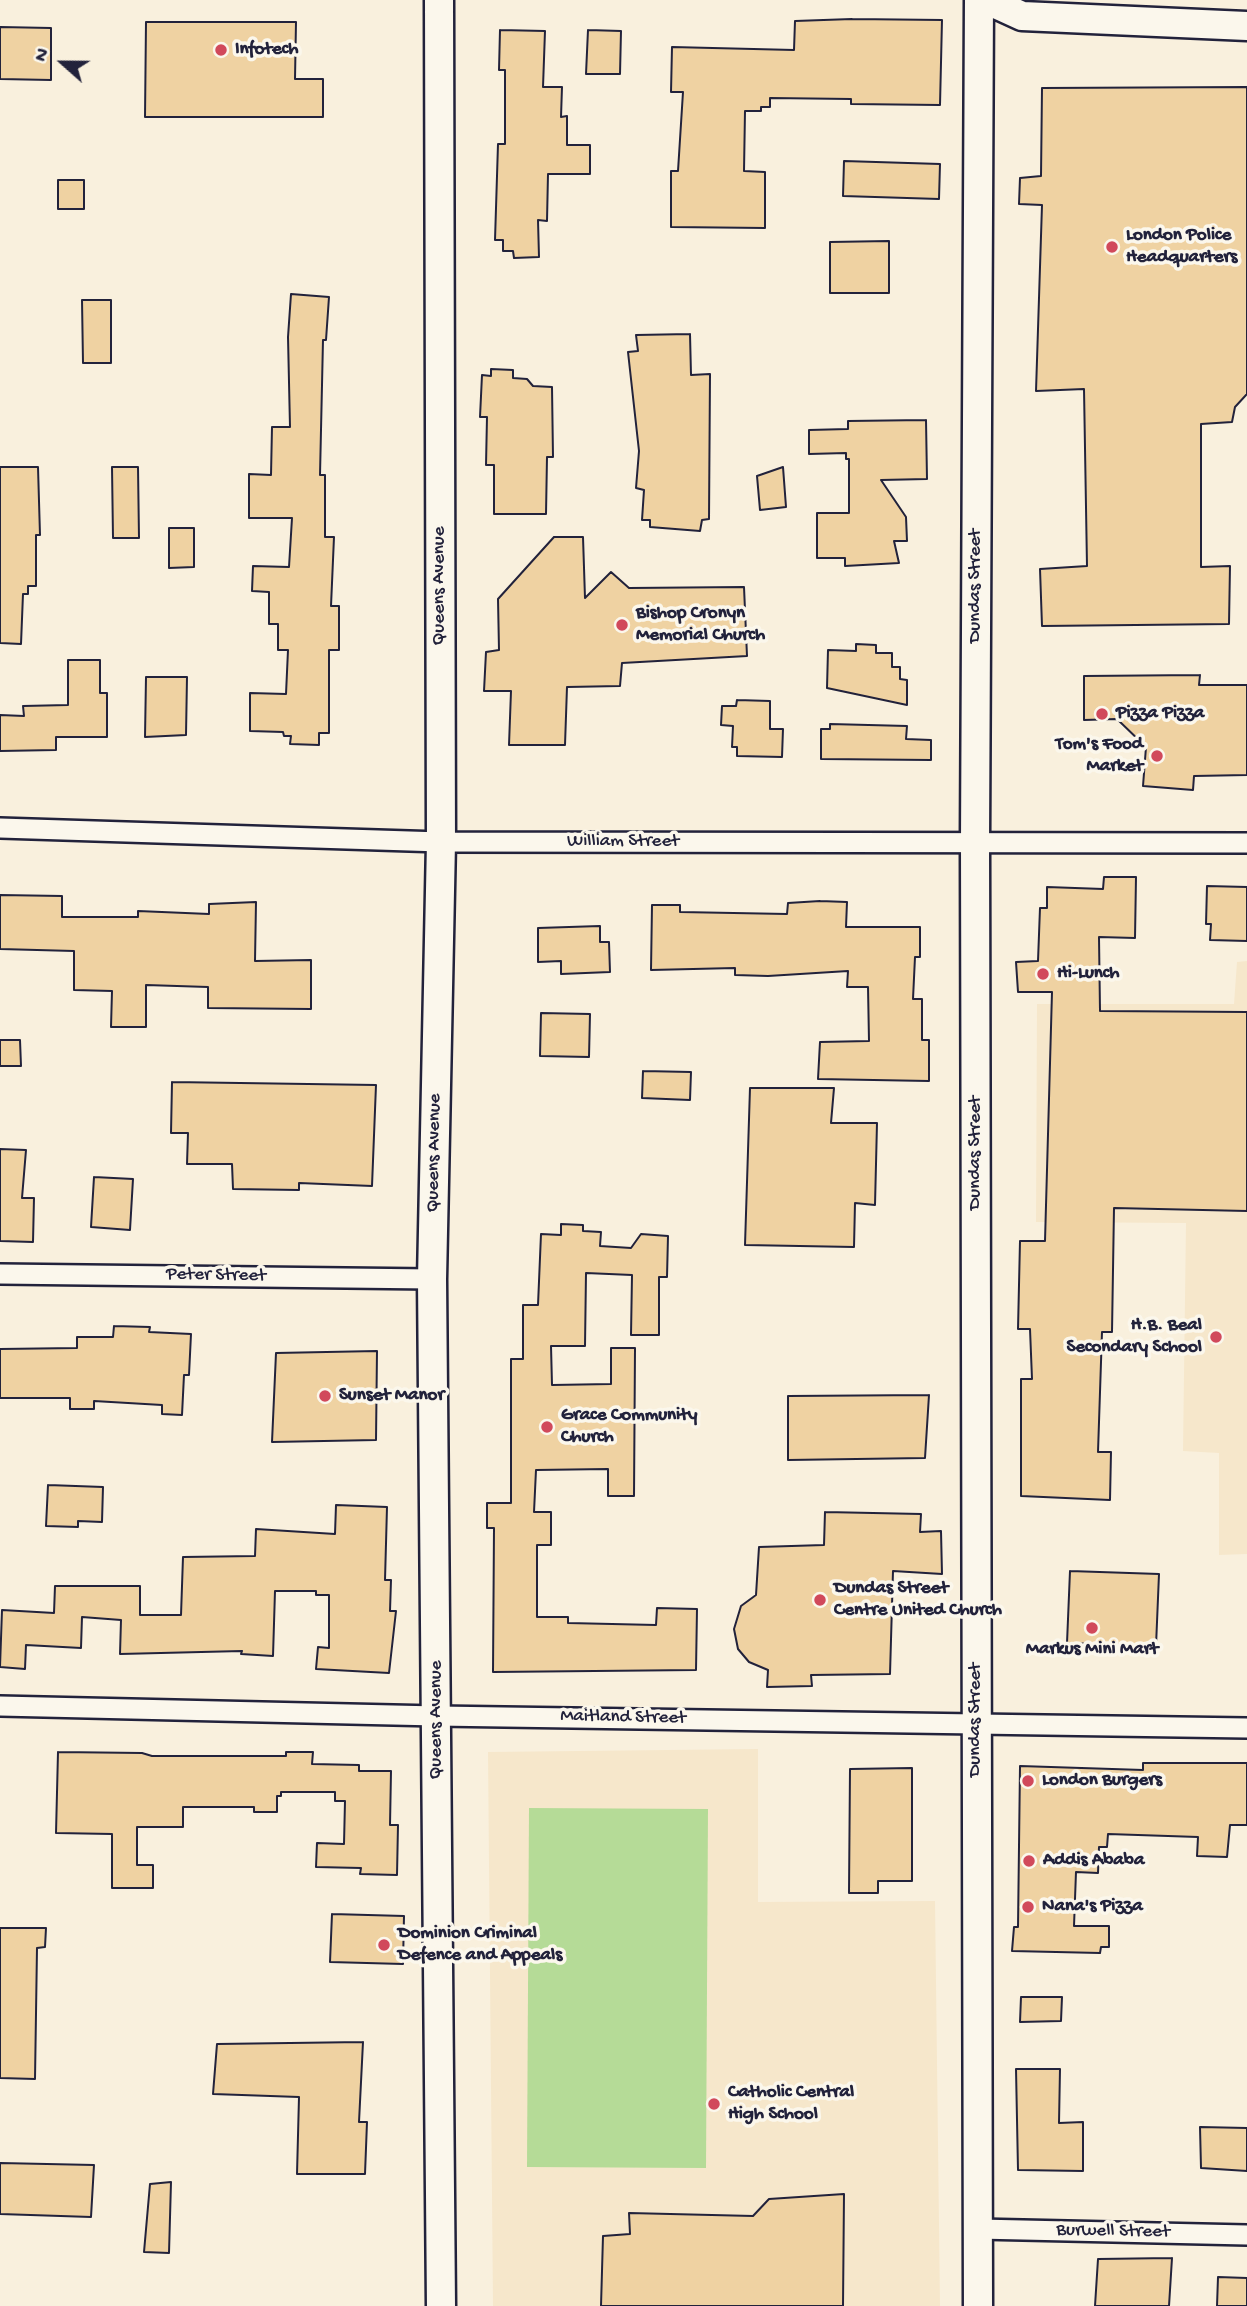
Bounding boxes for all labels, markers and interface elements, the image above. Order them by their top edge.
north arrow [28,28,98,98]
place label: Infotech [235,39,298,61]
marker: Infotech [213,42,229,58]
text: N [30,45,56,65]
place label: London Police Headquarters [1126,225,1237,269]
marker: London Police Headquarters [1104,239,1120,255]
street label: Queens Avenue [429,527,451,645]
street label: Dundas Street [965,529,987,643]
place label: Bishop Cronyn Memorial Church [636,603,765,647]
marker: Bishop Cronyn Memorial Church [614,617,630,633]
place label: Pizza Pizza [1116,703,1204,725]
marker: Pizza Pizza [1094,706,1110,722]
place label: Tom's Food Market [1055,734,1143,778]
marker: Tom's Food Market [1149,748,1165,764]
street label: William Street [567,831,679,853]
place label: Hi-Lunch [1057,963,1119,985]
marker: Hi-Lunch [1035,966,1051,982]
street label: Queens Avenue [423,1093,447,1213]
street label: Dundas Street [965,1096,987,1210]
street label: Peter Street [166,1264,266,1288]
place label: H.B. Beal Secondary School [1066,1315,1202,1359]
marker: H.B. Beal Secondary School [1208,1329,1224,1345]
place label: Sunset Manor [339,1385,444,1407]
marker: Sunset Manor [317,1388,333,1404]
place label: Grace Community Church [561,1405,697,1449]
marker: Grace Community Church [539,1419,555,1435]
place label: Dundas Street Centre United Church [834,1578,1002,1622]
marker: Dundas Street Centre United Church [812,1592,828,1608]
marker: Markus Mini Mart [1084,1620,1100,1636]
place label: Markus Mini Mart [1026,1639,1158,1661]
street label: Queens Avenue [426,1661,448,1779]
street label: Dundas Street [965,1663,987,1777]
street label: Maitland Street [560,1706,686,1730]
place label: London Burgers [1042,1770,1162,1792]
marker: London Burgers [1020,1773,1036,1789]
place label: Addis Ababa [1043,1850,1144,1872]
marker: Addis Ababa [1021,1853,1037,1869]
place label: Nana's Pizza [1042,1896,1143,1918]
marker: Nana's Pizza [1020,1899,1036,1915]
place label: Dominion Criminal Defence and Appeals [398,1923,562,1967]
marker: Dominion Criminal Defence and Appeals [376,1937,392,1953]
place label: Catholic Central High School [728,2082,854,2126]
marker: Catholic Central High School [706,2096,722,2112]
street label: Burwell Street [1056,2220,1170,2244]

